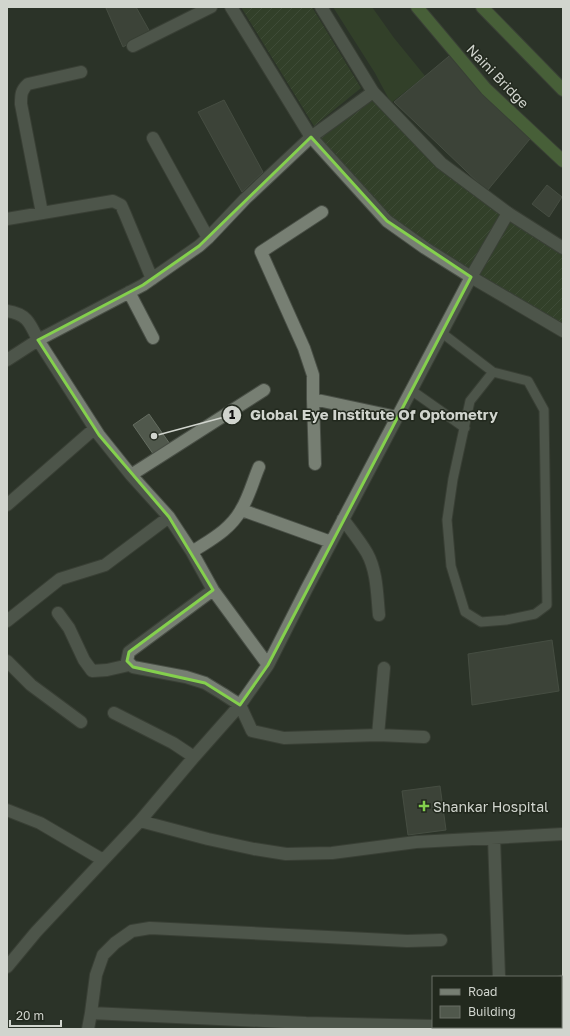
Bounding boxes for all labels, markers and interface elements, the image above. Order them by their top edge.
street label: Naini Bridge [463,41,533,111]
callout: Global Eye Institute Of Optometry [222,401,506,428]
text: Global Eye Institute Of Optometry [250,405,498,423]
text: 1 [229,407,235,422]
place label: Shankar Hospital [433,798,549,815]
marker: Shankar Hospital [418,800,430,812]
legend [432,976,562,1028]
text: Road [468,984,497,999]
scale bar [10,1002,61,1028]
text: Building [468,1004,516,1019]
text: 20 m [16,1008,44,1023]

